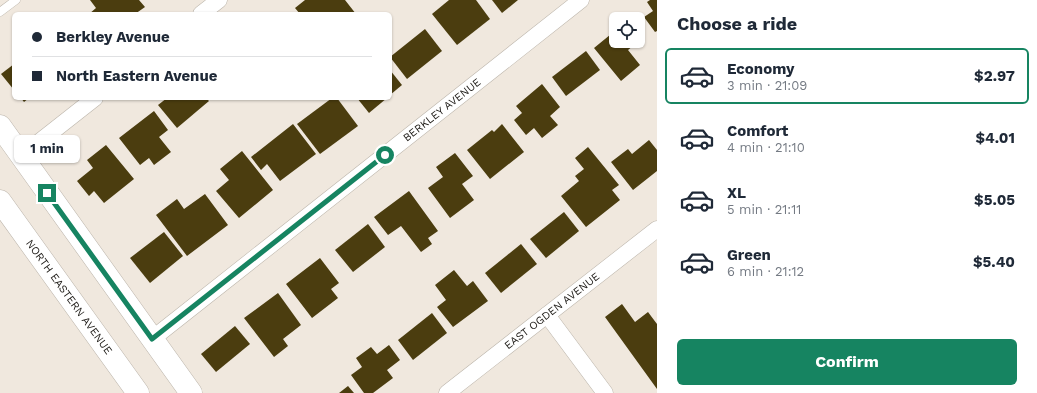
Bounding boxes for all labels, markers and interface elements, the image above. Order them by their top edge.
map controls [609,12,645,48]
button: locate [609,12,645,48]
text: Choose a ride [677,13,797,34]
text: Berkley Avenue [56,28,170,46]
icon: car [679,58,715,94]
text: Economy [727,60,794,78]
text: North Eastern Avenue [56,67,217,85]
text: $2.97 [974,67,1015,85]
street label: BERKLEY AVENUE [401,76,483,144]
text: 3 min · 21:09 [727,78,807,93]
icon: car [679,120,715,156]
text: Comfort [727,122,788,140]
text: $4.01 [975,129,1015,147]
callout: 1 min [14,135,80,163]
text: 4 min · 21:10 [727,140,805,155]
text: 1 min [30,141,64,156]
route start [376,146,394,164]
icon: car [679,182,715,218]
route end [38,184,56,202]
text: XL [727,184,746,202]
text: $5.05 [974,191,1015,209]
text: 5 min · 21:11 [727,202,801,217]
street label: NORTH EASTERN AVENUE [23,237,115,357]
icon: car [679,244,715,280]
text: Green [727,246,771,264]
text: $5.40 [973,253,1015,271]
text: 6 min · 21:12 [727,264,804,279]
street label: EAST OGDEN AVENUE [502,270,602,352]
button: Confirm [677,339,1017,385]

